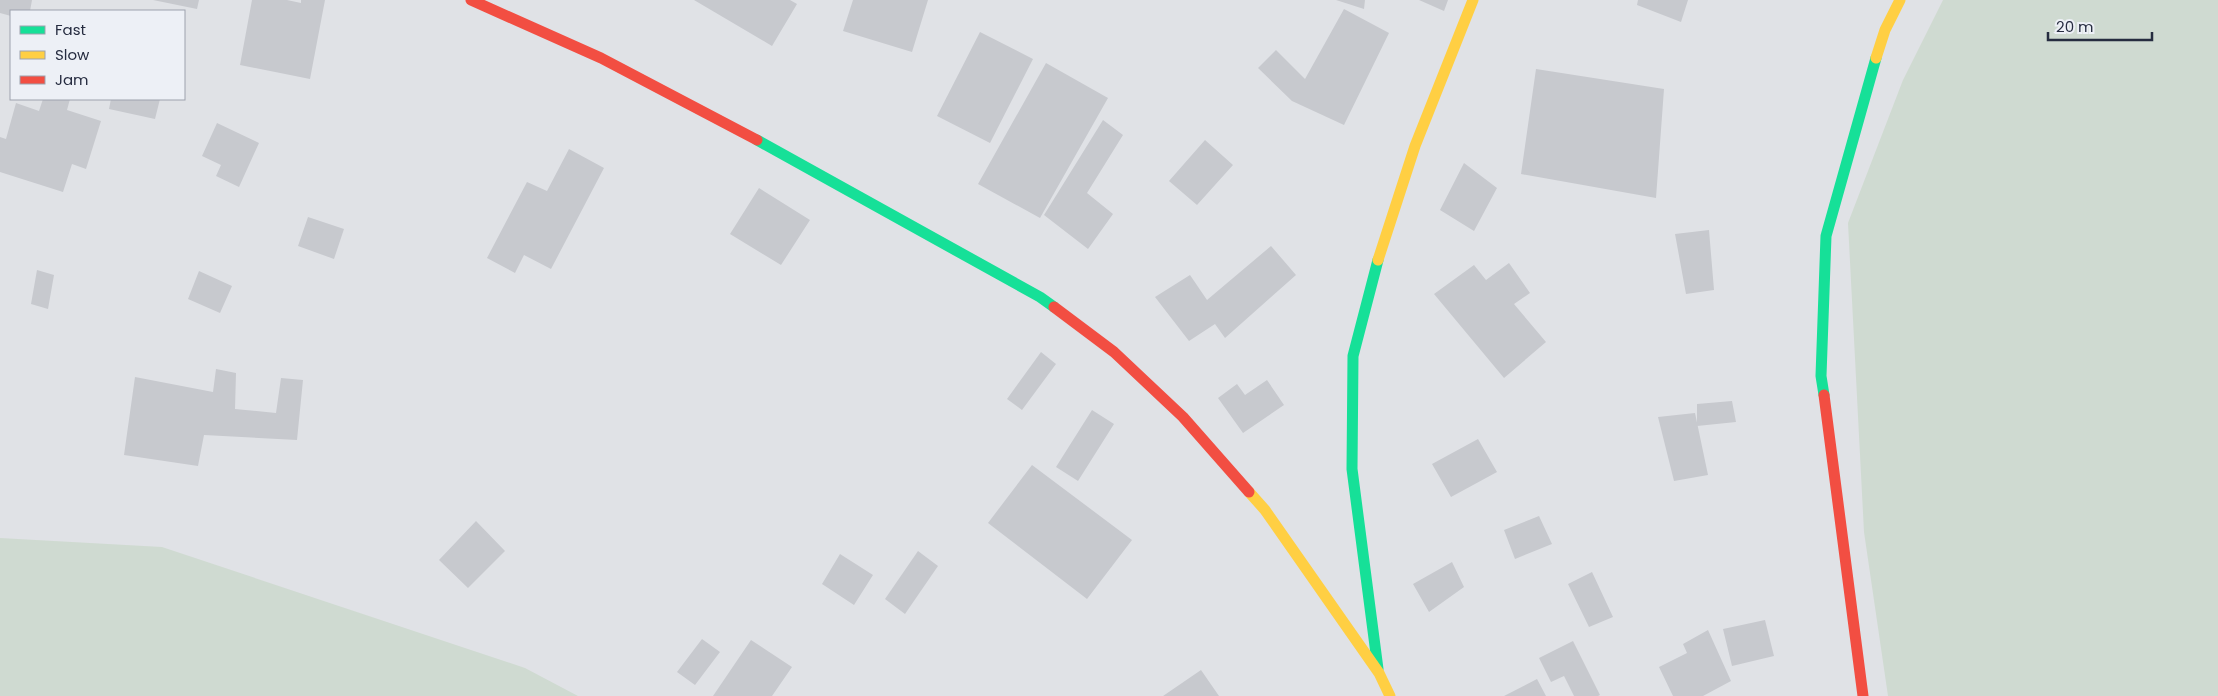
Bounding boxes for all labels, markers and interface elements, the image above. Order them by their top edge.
legend [10,10,185,100]
scale bar [2048,10,2152,42]
text: 20 m [2056,16,2094,37]
text: Fast [55,19,86,40]
text: Slow [55,44,90,65]
text: Jam [55,69,89,90]

